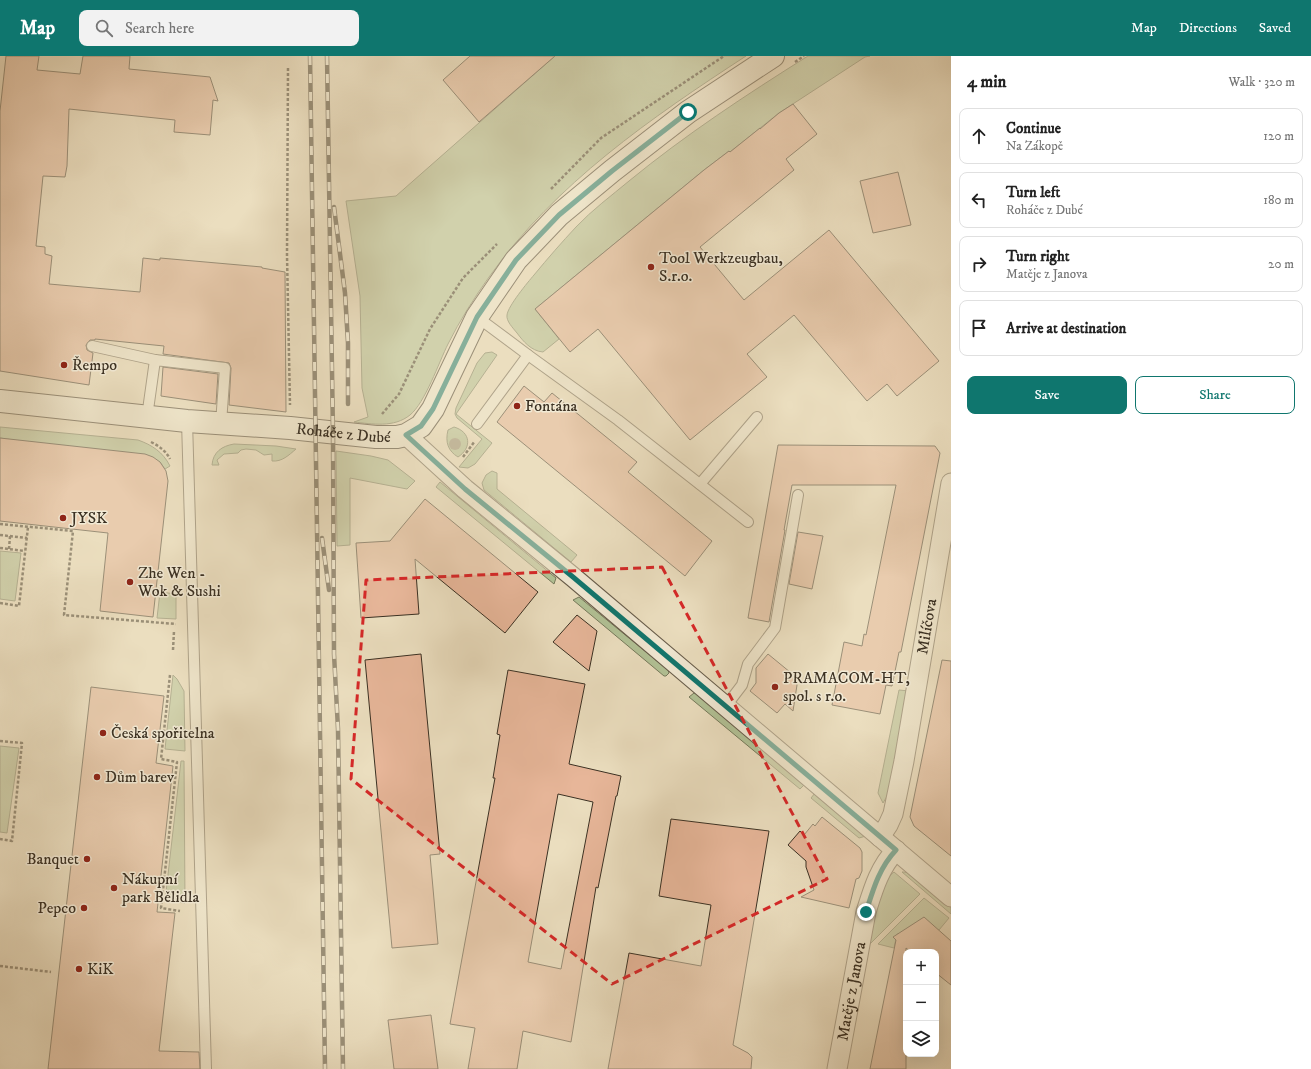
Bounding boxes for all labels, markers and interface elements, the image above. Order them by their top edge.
search box [79,10,359,46]
text: Map [20,17,55,40]
icon: search [93,17,115,39]
text: Search here [125,19,194,38]
text: Map [1131,19,1157,37]
text: Directions [1179,19,1237,37]
text: Saved [1259,19,1291,37]
text: 4 min [967,71,1006,93]
text: Walk · 320 m [1229,74,1295,90]
route start [679,103,697,121]
text: Continue [1006,119,1061,138]
icon: ahead [968,125,990,147]
text: 120 m [1263,128,1294,144]
text: Na Zákopě [1006,138,1063,154]
text: Turn left [1006,183,1060,202]
icon: left [968,189,990,211]
text: 180 m [1263,192,1294,208]
text: Roháče z Dubé [1006,202,1083,218]
text: Turn right [1006,247,1069,266]
place label: Tool Werkzeugbau, S.r.o. [659,248,783,286]
icon: right [968,253,990,275]
text: 20 m [1268,256,1294,272]
marker: Tool Werkzeugbau, S.r.o. [646,262,656,272]
text: Matěje z Janova [1006,266,1087,282]
icon: arrive [968,317,990,339]
text: Arrive at destination [1006,319,1126,338]
place label: Řempo [72,355,117,375]
marker: Řempo [59,360,69,370]
button: Save [967,376,1127,414]
button: Share [1135,376,1295,414]
place label: Fontána [525,396,578,416]
marker: Fontána [512,401,522,411]
street label: Roháče z Dubé [295,419,391,447]
place label: JYSK [69,508,108,528]
marker: JYSK [58,513,68,523]
place label: Zhe Wen - Wok & Sushi [137,563,221,601]
marker: Zhe Wen - Wok & Sushi [125,577,135,587]
street label: Milíčova [912,597,941,656]
place label: PRAMACOM-HT, spol. s r.o. [783,668,910,706]
marker: PRAMACOM-HT, spol. s r.o. [770,682,780,692]
place label: Česká spořitelna [111,723,215,743]
marker: Česká spořitelna [98,728,108,738]
place label: Dům barev [105,767,175,787]
marker: Dům barev [92,772,102,782]
place label: Banquet [26,849,79,869]
marker: Banquet [82,854,92,864]
place label: Nákupní park Bělidla [121,869,200,907]
marker: Nákupní park Bělidla [109,883,119,893]
place label: Pepco [38,898,76,918]
marker: Pepco [79,903,89,913]
route end [857,903,875,921]
street label: Matěje z Janova [832,940,870,1042]
map controls [903,949,939,1057]
button: + [903,949,939,985]
place label: KiK [87,959,114,979]
marker: KiK [74,964,84,974]
button: − [903,985,939,1021]
button: layers [903,1021,939,1057]

